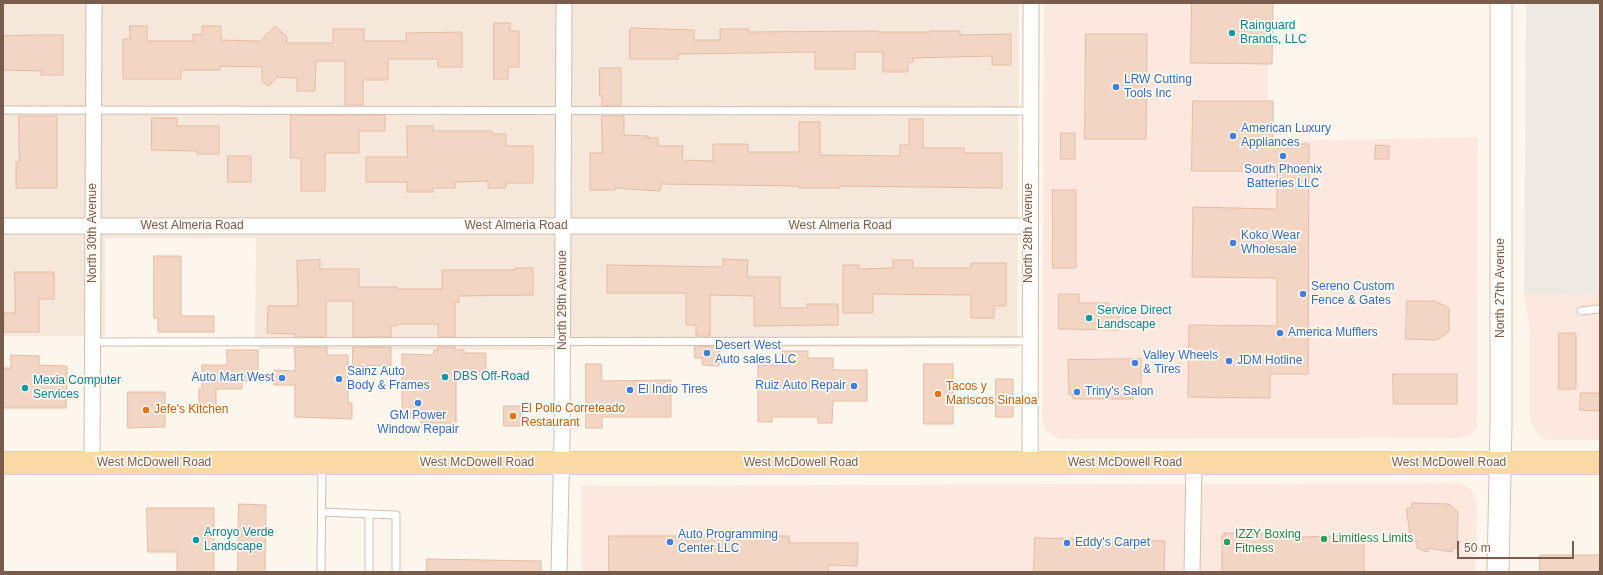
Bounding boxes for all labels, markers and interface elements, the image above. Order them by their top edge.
place label: Rainguard Brands, LLC [1240,19,1307,47]
marker: Rainguard Brands, LLC [1227,28,1237,38]
place label: LRW Cutting Tools Inc [1124,73,1192,101]
marker: LRW Cutting Tools Inc [1111,82,1121,92]
place label: American Luxury Appliances [1241,122,1331,150]
marker: American Luxury Appliances [1228,131,1238,141]
marker: South Phoenix Batteries LLC [1278,151,1288,161]
place label: South Phoenix Batteries LLC [1244,163,1322,191]
street label: North 30th Avenue [86,183,100,283]
street label: North 28th Avenue [1022,183,1036,283]
street label: West Almeria Road [140,219,244,233]
street label: West Almeria Road [464,219,568,233]
street label: West Almeria Road [788,219,892,233]
place label: Koko Wear Wholesale [1241,229,1300,257]
marker: Koko Wear Wholesale [1228,238,1238,248]
street label: North 27th Avenue [1494,238,1508,338]
street label: North 29th Avenue [556,250,570,350]
place label: Sereno Custom Fence & Gates [1311,280,1394,308]
marker: Sereno Custom Fence & Gates [1298,289,1308,299]
place label: Service Direct Landscape [1097,304,1172,332]
marker: Service Direct Landscape [1084,313,1094,323]
place label: America Mufflers [1288,326,1378,340]
marker: America Mufflers [1275,328,1285,338]
place label: Desert West Auto sales LLC [715,339,796,367]
marker: Desert West Auto sales LLC [702,348,712,358]
place label: Valley Wheels & Tires [1143,349,1218,377]
place label: JDM Hotline [1237,354,1302,368]
marker: JDM Hotline [1224,356,1234,366]
marker: Valley Wheels & Tires [1130,358,1140,368]
place label: Sainz Auto Body & Frames [347,365,430,393]
place label: DBS Off-Road [453,370,529,384]
place label: Auto Mart West [192,371,274,385]
marker: DBS Off-Road [440,372,450,382]
marker: Auto Mart West [277,373,287,383]
place label: Mexia Computer Services [33,374,121,402]
marker: Sainz Auto Body & Frames [334,374,344,384]
place label: Ruiz Auto Repair [755,379,846,393]
place label: Tacos y Mariscos Sinaloa [946,380,1037,408]
marker: Ruiz Auto Repair [849,381,859,391]
marker: Mexia Computer Services [20,383,30,393]
place label: El Indio Tires [638,383,708,397]
marker: El Indio Tires [625,385,635,395]
place label: Triny's Salon [1085,385,1154,399]
marker: Triny's Salon [1072,387,1082,397]
marker: Tacos y Mariscos Sinaloa [933,389,943,399]
marker: GM Power Window Repair [413,398,423,408]
place label: El Pollo Correteado Restaurant [521,402,625,430]
place label: Jefe's Kitchen [154,403,228,417]
marker: Jefe's Kitchen [141,405,151,415]
place label: GM Power Window Repair [377,409,459,437]
marker: El Pollo Correteado Restaurant [508,411,518,421]
street label: West McDowell Road [97,456,211,470]
street label: West McDowell Road [420,456,534,470]
street label: West McDowell Road [744,456,858,470]
street label: West McDowell Road [1068,456,1182,470]
street label: West McDowell Road [1392,456,1506,470]
place label: Arroyo Verde Landscape [204,526,274,554]
place label: Auto Programming Center LLC [678,528,778,556]
place label: IZZY Boxing Fitness [1235,528,1301,556]
place label: Limitless Limits [1332,532,1413,546]
scale bar [1459,533,1576,559]
marker: Limitless Limits [1319,534,1329,544]
marker: Arroyo Verde Landscape [191,535,201,545]
place label: Eddy's Carpet [1075,536,1150,550]
marker: Auto Programming Center LLC [665,537,675,547]
marker: IZZY Boxing Fitness [1222,537,1232,547]
marker: Eddy's Carpet [1062,538,1072,548]
text: 50 m [1464,541,1491,555]

